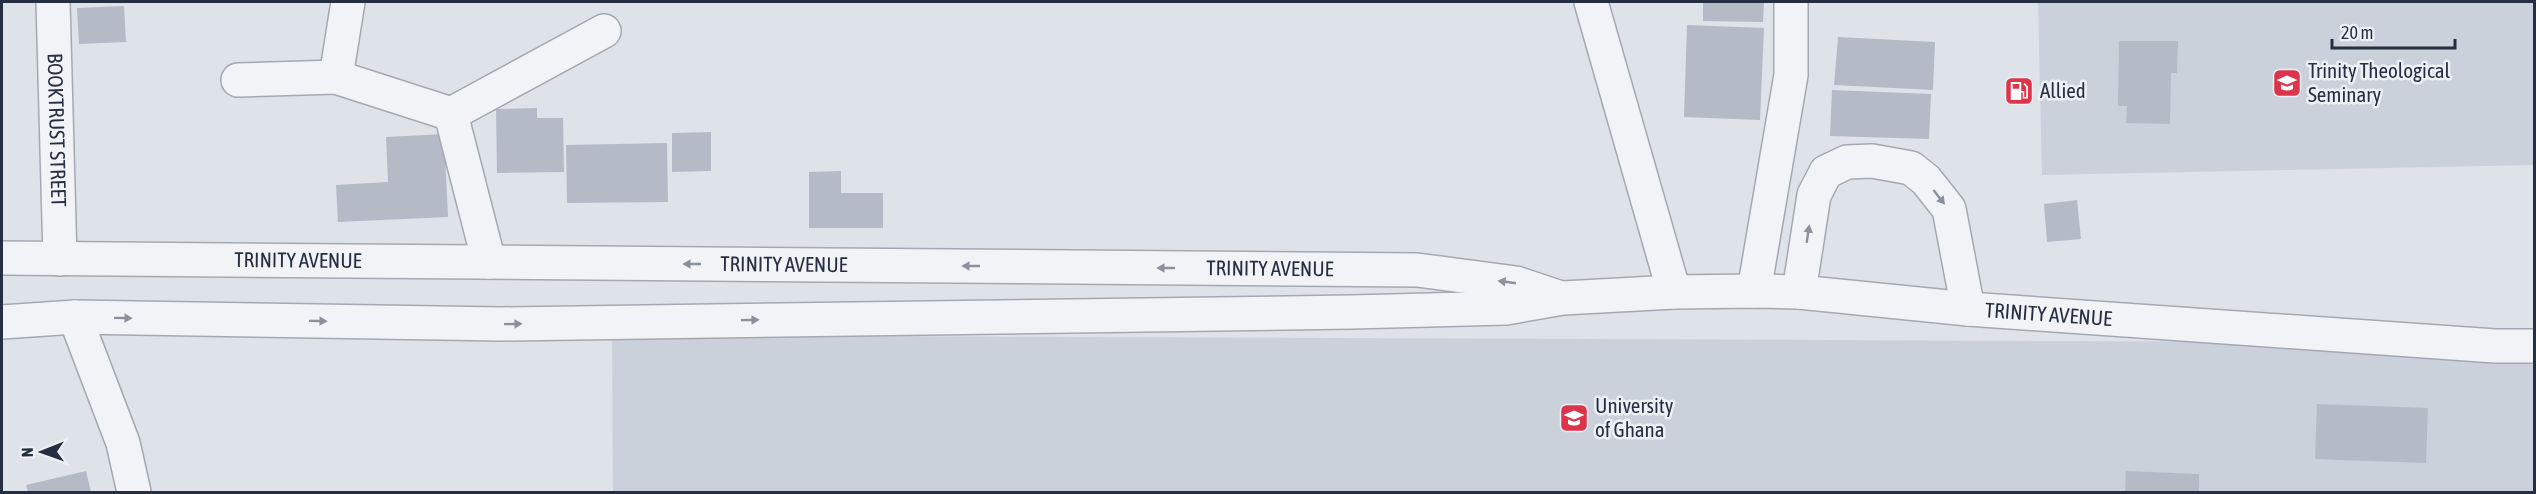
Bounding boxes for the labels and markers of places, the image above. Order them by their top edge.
place label: Trinity Theological Seminary [2308,58,2450,106]
school or university icon: Trinity Theological Seminary [2271,67,2303,99]
fuel station icon: Allied [2003,75,2035,107]
place label: Allied [2040,78,2086,102]
place label: University of Ghana [1595,393,1674,441]
school or university icon: University of Ghana [1558,402,1590,434]

